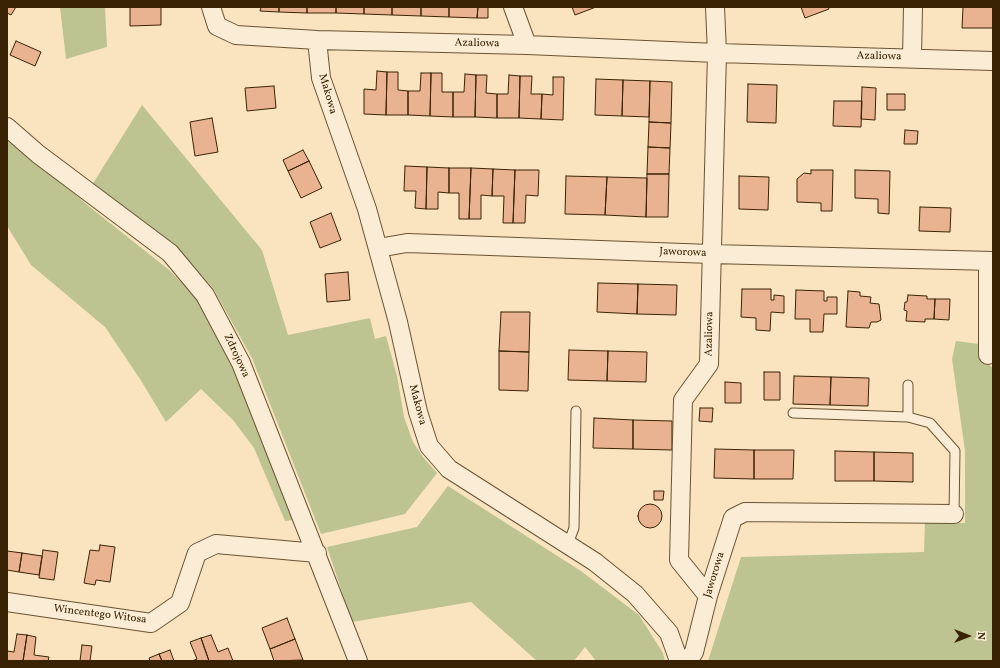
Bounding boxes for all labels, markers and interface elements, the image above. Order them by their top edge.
street label: Azaliowa [454,37,500,51]
street label: Azaliowa [856,50,902,64]
street label: Makowa [315,72,339,116]
street label: Jaworowa [659,246,707,260]
street label: Azaliowa [703,311,717,357]
street label: Zdrojowa [220,332,252,380]
street label: Makowa [405,383,429,427]
street label: Jaworowa [702,550,728,600]
street label: Wincentego Witosa [53,603,147,627]
north arrow [948,616,988,656]
text: N [973,632,988,640]

